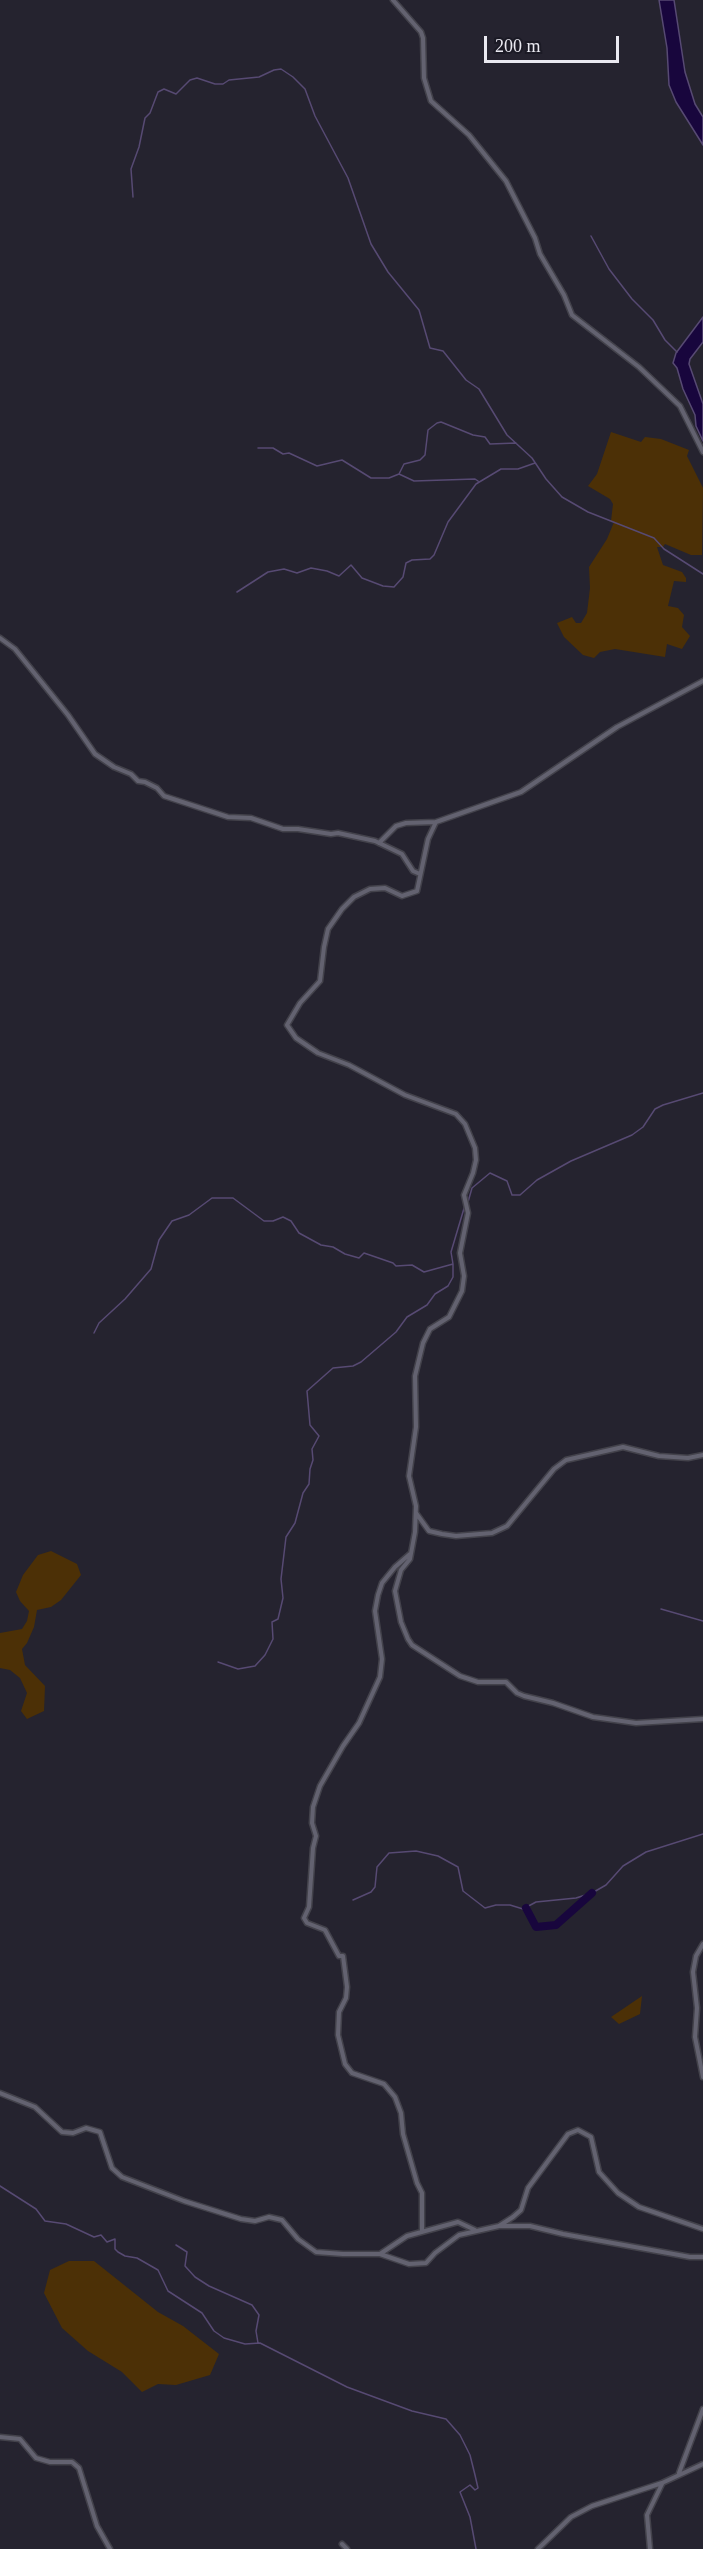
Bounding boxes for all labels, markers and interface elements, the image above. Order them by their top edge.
scale bar [487,24,622,62]
text: 200 m [495,36,541,56]

